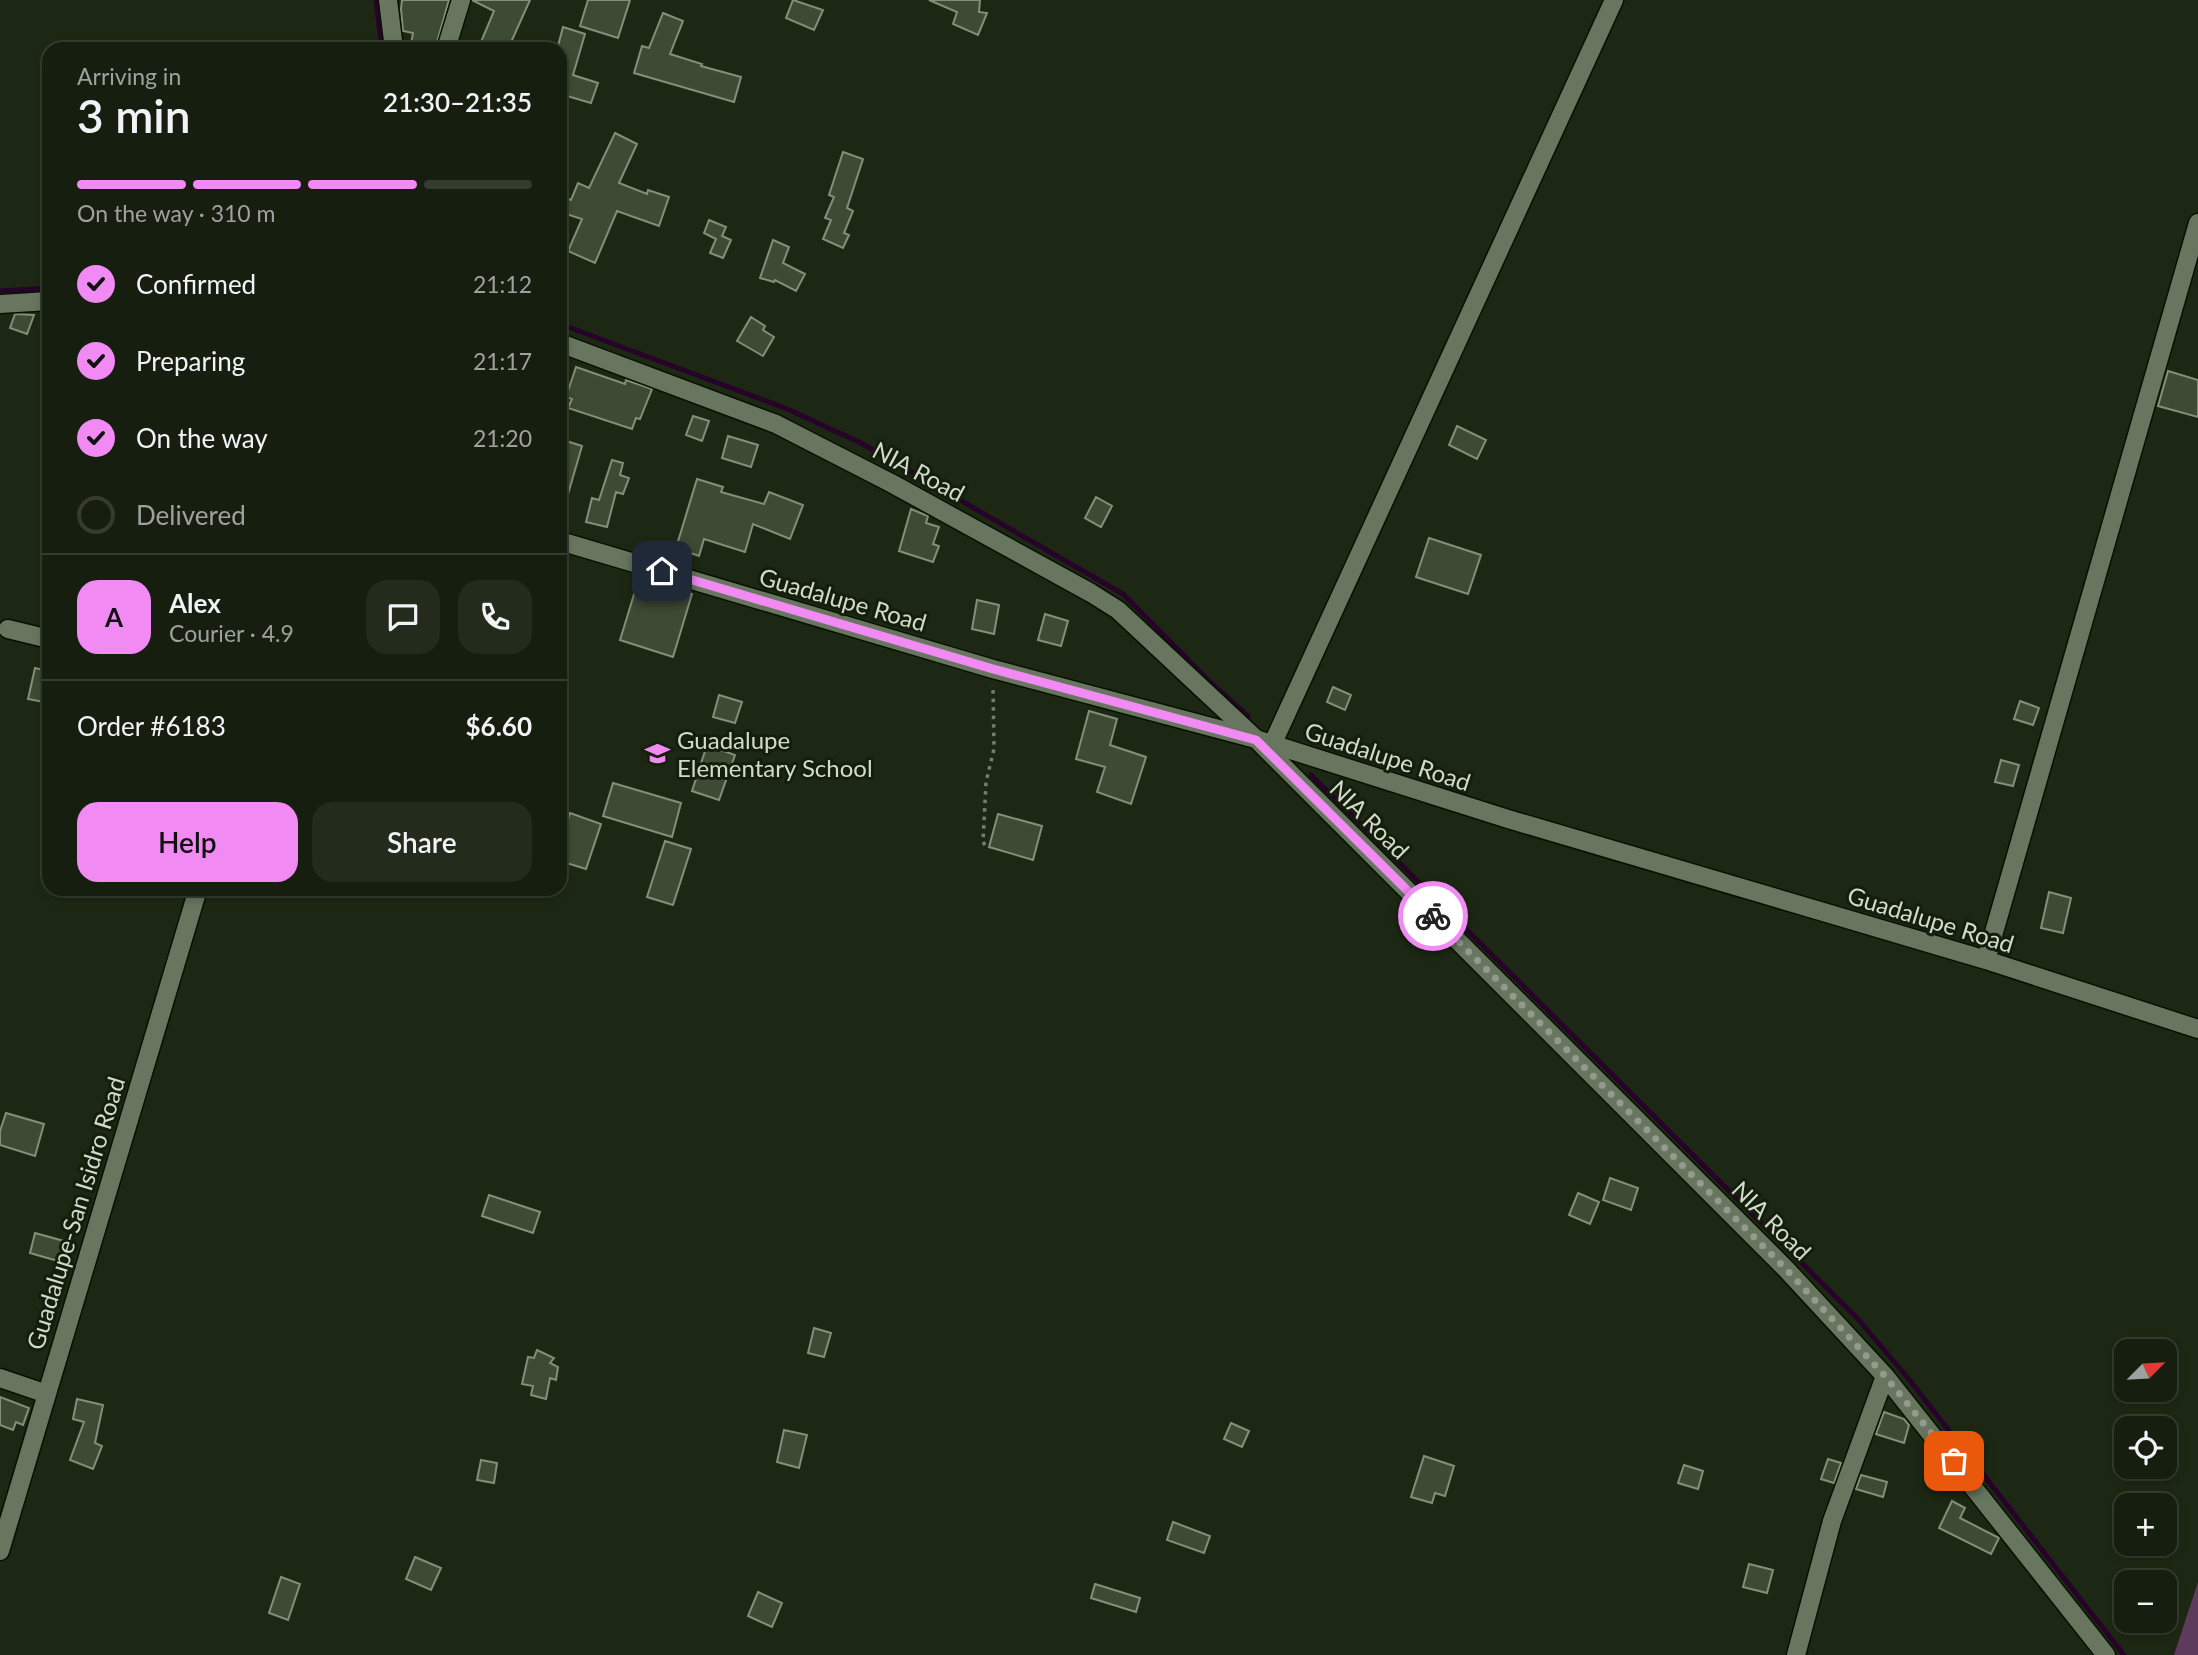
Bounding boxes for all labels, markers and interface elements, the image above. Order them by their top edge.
text: Arriving in [77,62,181,90]
text: 21:30–21:35 [383,86,532,118]
text: 3 min [77,88,191,143]
text: On the way · 310 m [77,199,276,227]
icon: check [77,265,115,303]
text: Confirmed [136,268,256,300]
text: 21:12 [473,270,532,298]
icon: check [77,342,115,380]
text: Preparing [136,345,245,377]
text: 21:17 [473,347,532,375]
icon: check [77,419,115,457]
text: On the way [136,422,268,454]
text: 21:20 [473,424,532,452]
street label: NIA Road [868,435,970,507]
text: Delivered [136,499,246,531]
pin [632,541,692,601]
icon: home [643,552,681,590]
street label: Guadalupe Road [756,561,930,637]
button: chat [366,580,440,654]
button: phone [458,580,532,654]
text: Alex [169,587,221,619]
text: A [105,601,123,633]
text: Courier · 4.9 [169,619,294,647]
text: Order #6183 [77,710,226,742]
text: $6.60 [466,710,532,742]
street label: Guadalupe Road [1301,716,1475,796]
place label: Guadalupe Elementary School [677,725,873,782]
school or university icon: Guadalupe Elementary School [643,739,671,767]
street label: NIA Road [1324,773,1416,865]
button: Help [77,802,298,882]
button: Share [312,802,532,882]
street label: Guadalupe Road [1844,880,2018,958]
courier [1398,881,1468,951]
icon: bike [1414,897,1452,935]
street label: Guadalupe-San Isidro Road [20,1073,130,1353]
street label: NIA Road [1726,1174,1818,1266]
north arrow [2114,1339,2177,1402]
map controls [2114,1339,2177,1633]
button: locate [2114,1416,2177,1479]
pin [1924,1431,1984,1491]
icon: bag [1935,1442,1973,1480]
button: + [2114,1493,2177,1556]
button: − [2114,1570,2177,1633]

